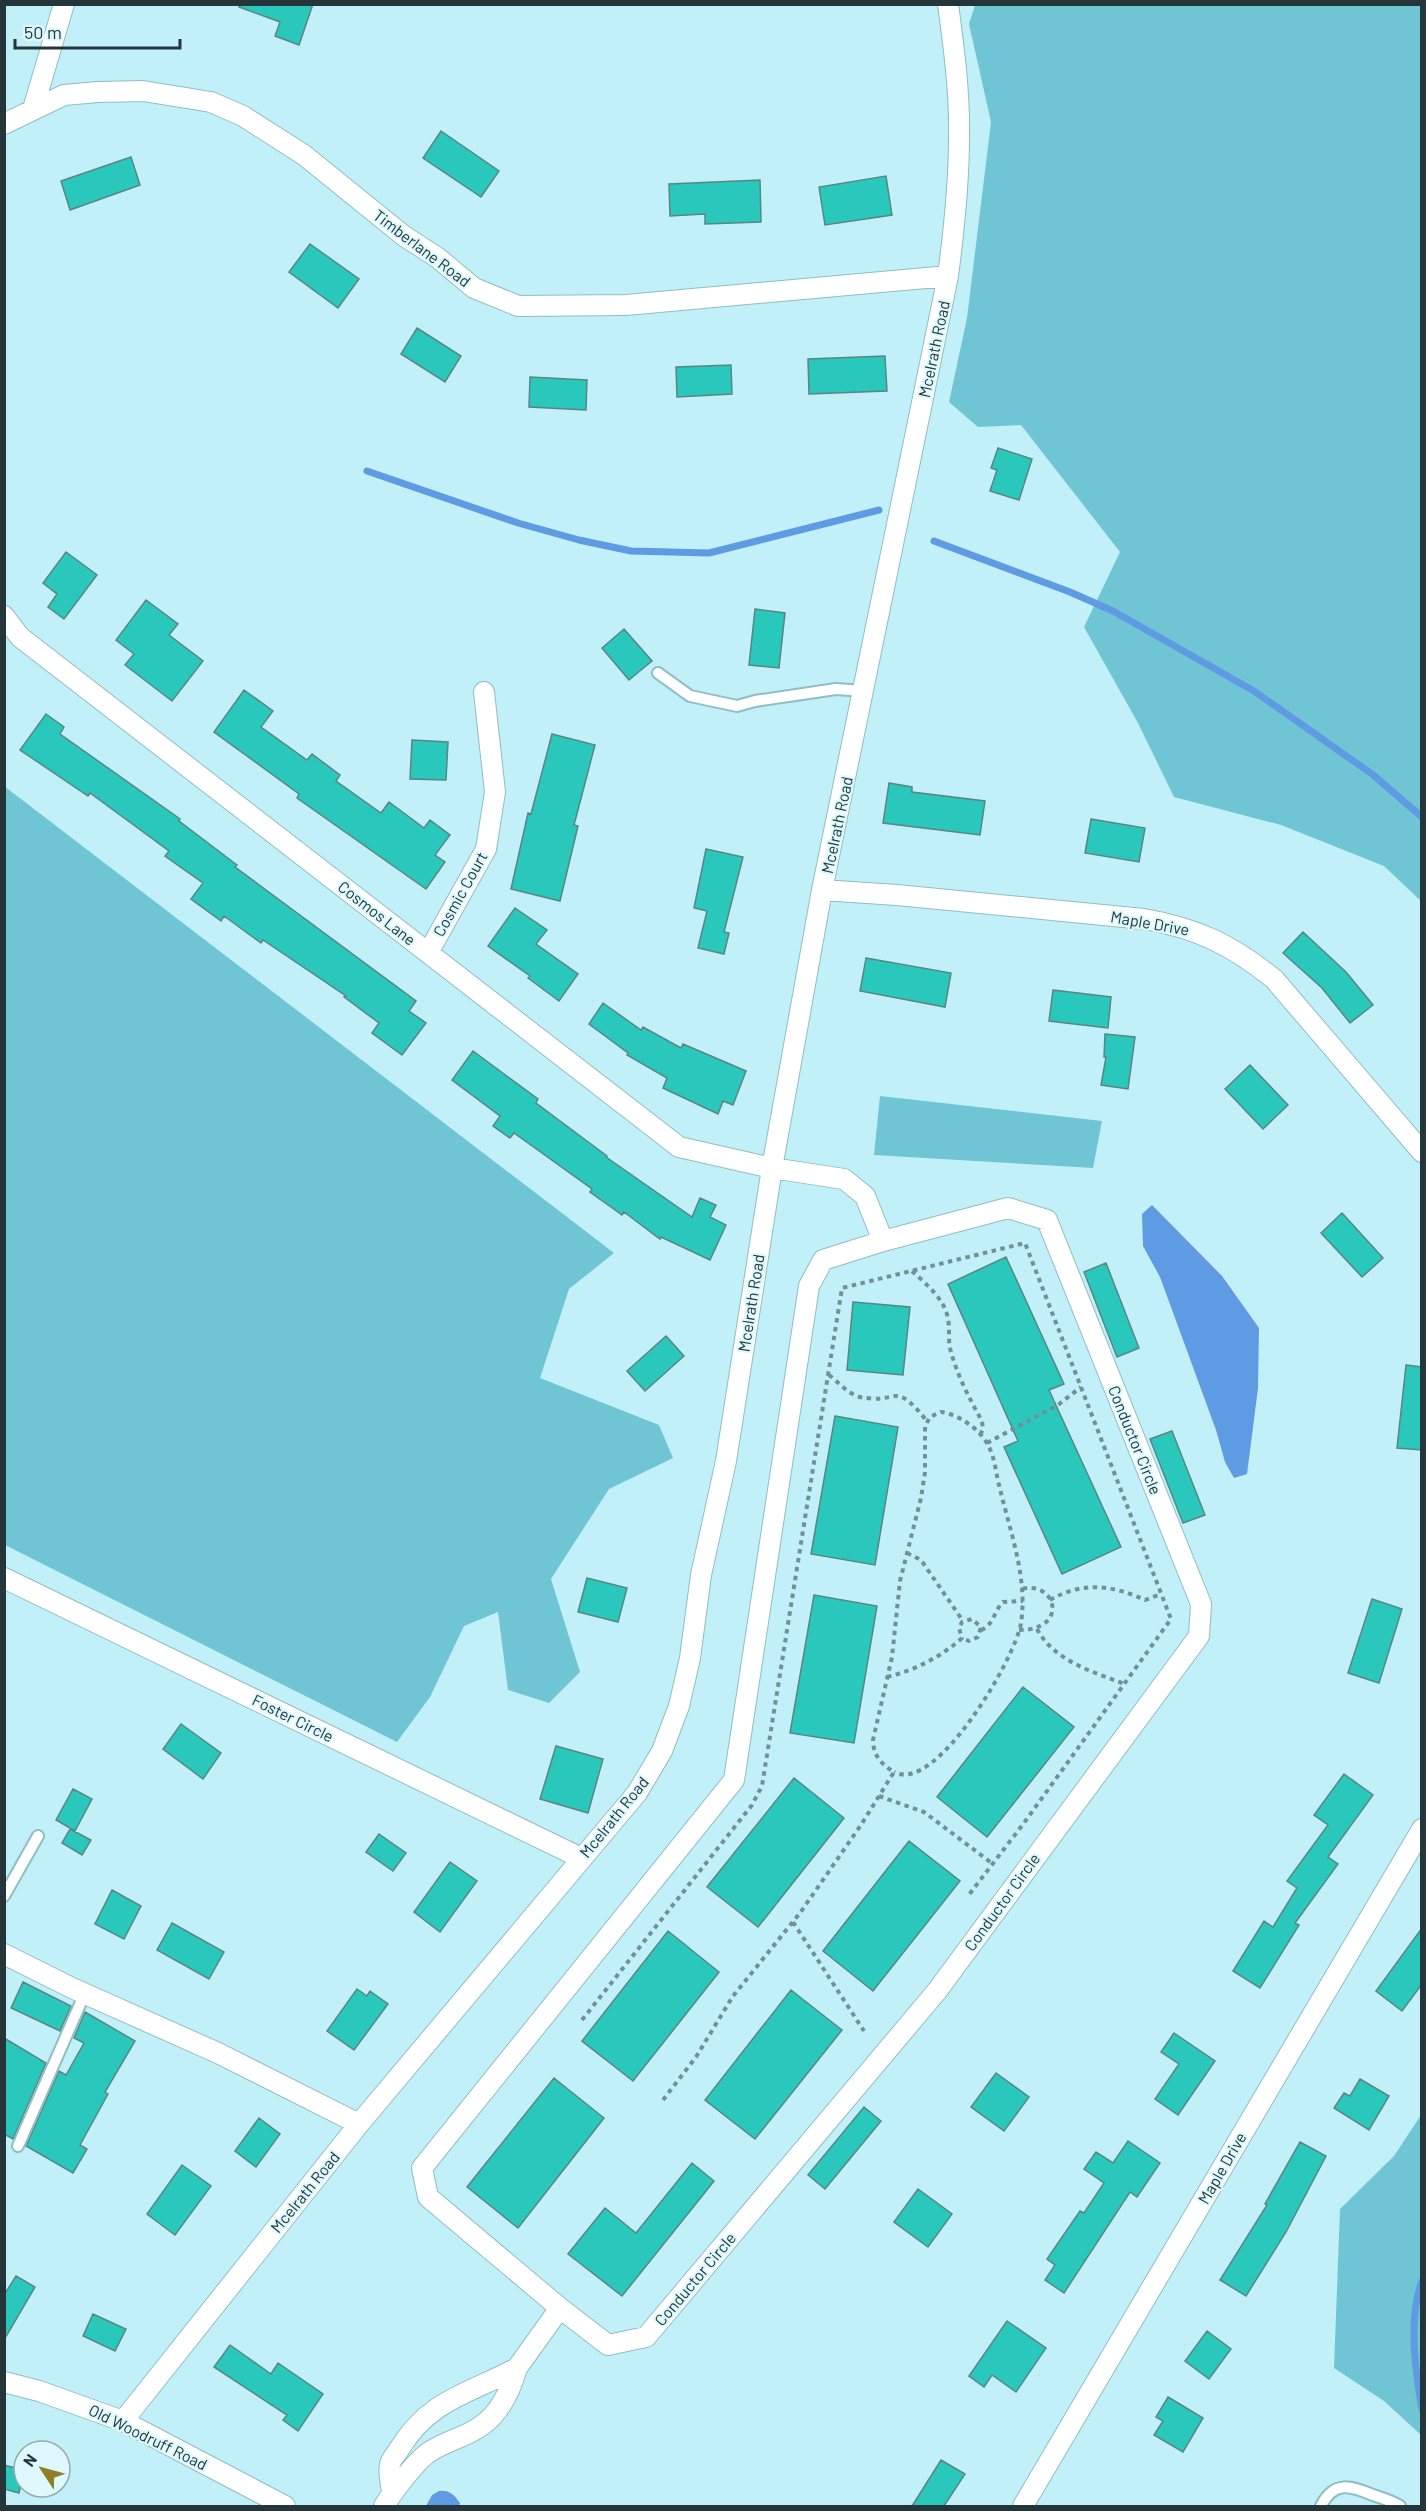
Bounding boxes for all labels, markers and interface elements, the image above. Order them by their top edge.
scale bar [15,12,180,50]
text: 50 m [24,21,62,43]
street label: Timberlane Road [370,205,475,290]
street label: Mcelrath Road [914,299,953,399]
street label: Mcelrath Road [817,775,856,875]
street label: Cosmic Court [429,848,491,939]
street label: Cosmos Lane [335,876,420,949]
street label: Maple Drive [1109,906,1191,939]
street label: Mcelrath Road [733,1253,768,1353]
street label: Conductor Circle [1105,1382,1166,1497]
street label: Foster Circle [249,1690,337,1745]
street label: Mcelrath Road [575,1772,652,1861]
street label: Conductor Circle [960,1849,1043,1954]
street label: Maple Drive [1193,2129,1250,2207]
street label: Mcelrath Road [266,2147,343,2236]
street label: Conductor Circle [650,2228,739,2329]
street label: Old Woodruff Road [86,2400,211,2473]
north arrow [12,2439,72,2499]
text: N [19,2450,40,2470]

